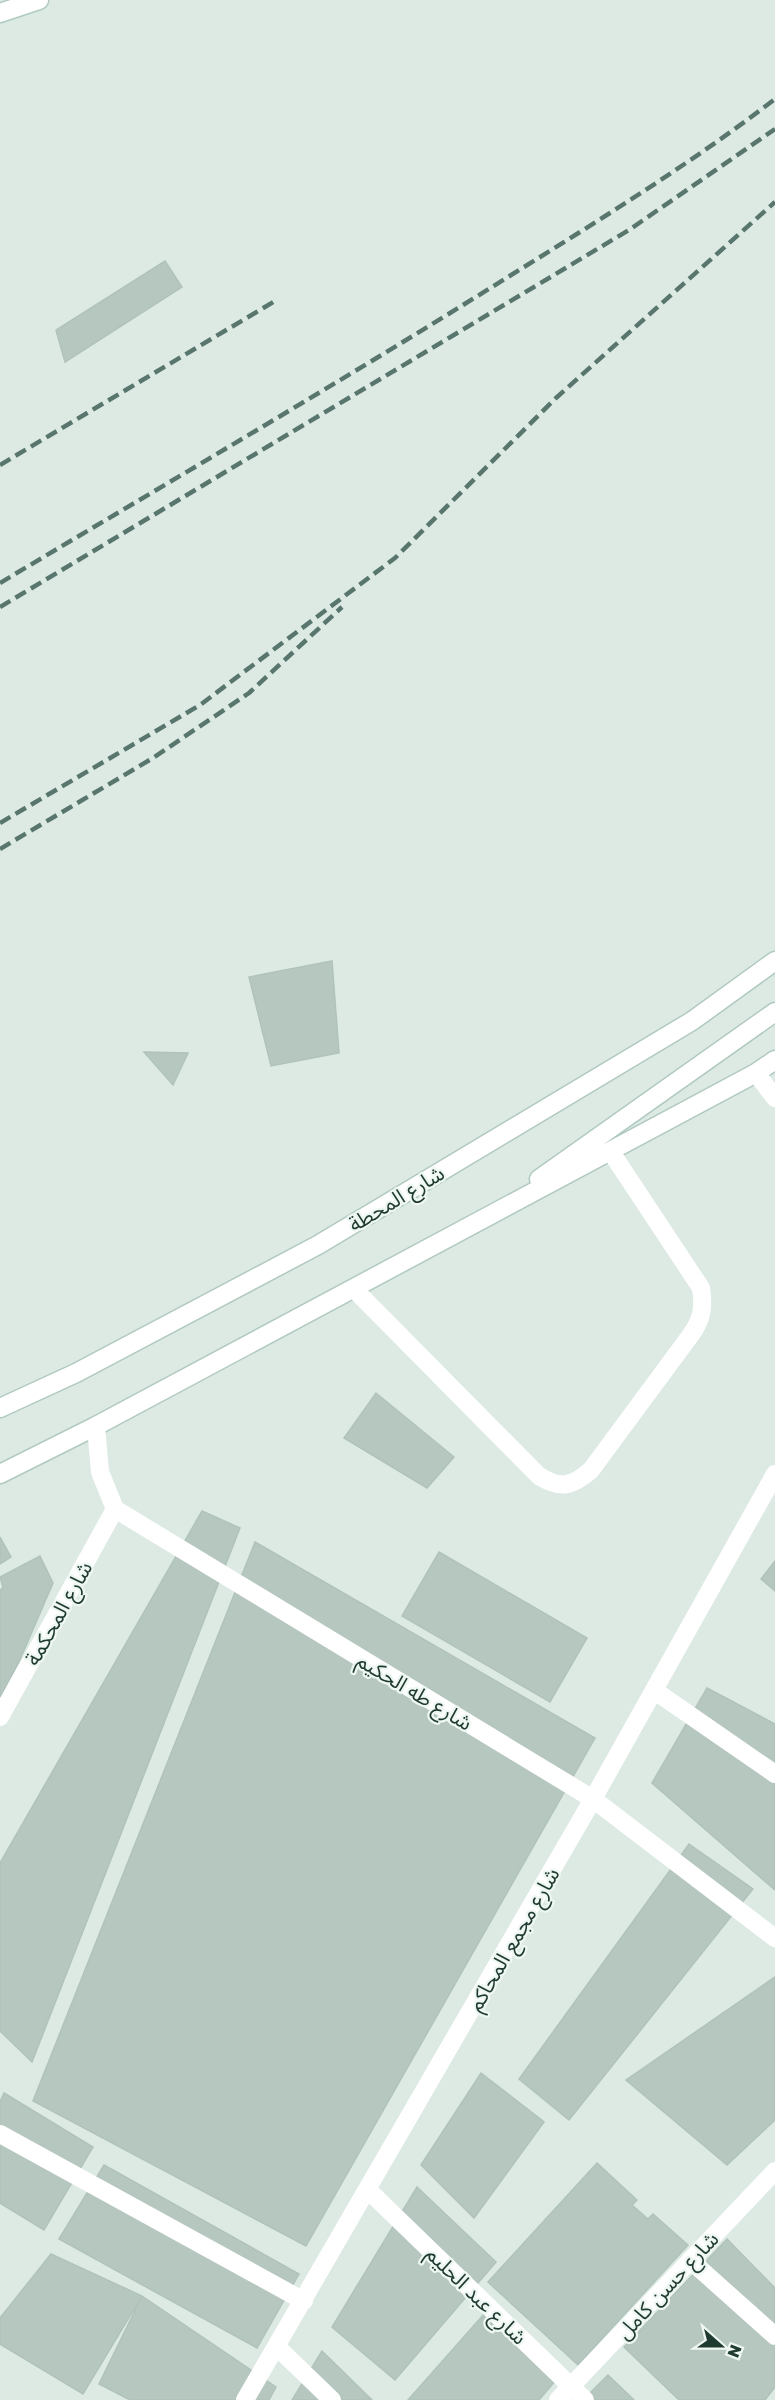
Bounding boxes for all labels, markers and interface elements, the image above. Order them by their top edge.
street label: شارع المحطة [343,1159,450,1239]
street label: شارع المحكمة [19,1556,100,1671]
street label: شارع طه الحكيم [351,1646,477,1738]
street label: شارع مجمع المحاكم [461,1862,567,2017]
street label: شارع حسن كامل [610,2226,726,2346]
street label: شارع عبد الحليم [419,2240,533,2352]
north arrow [691,2316,751,2376]
text: N [723,2342,747,2361]

